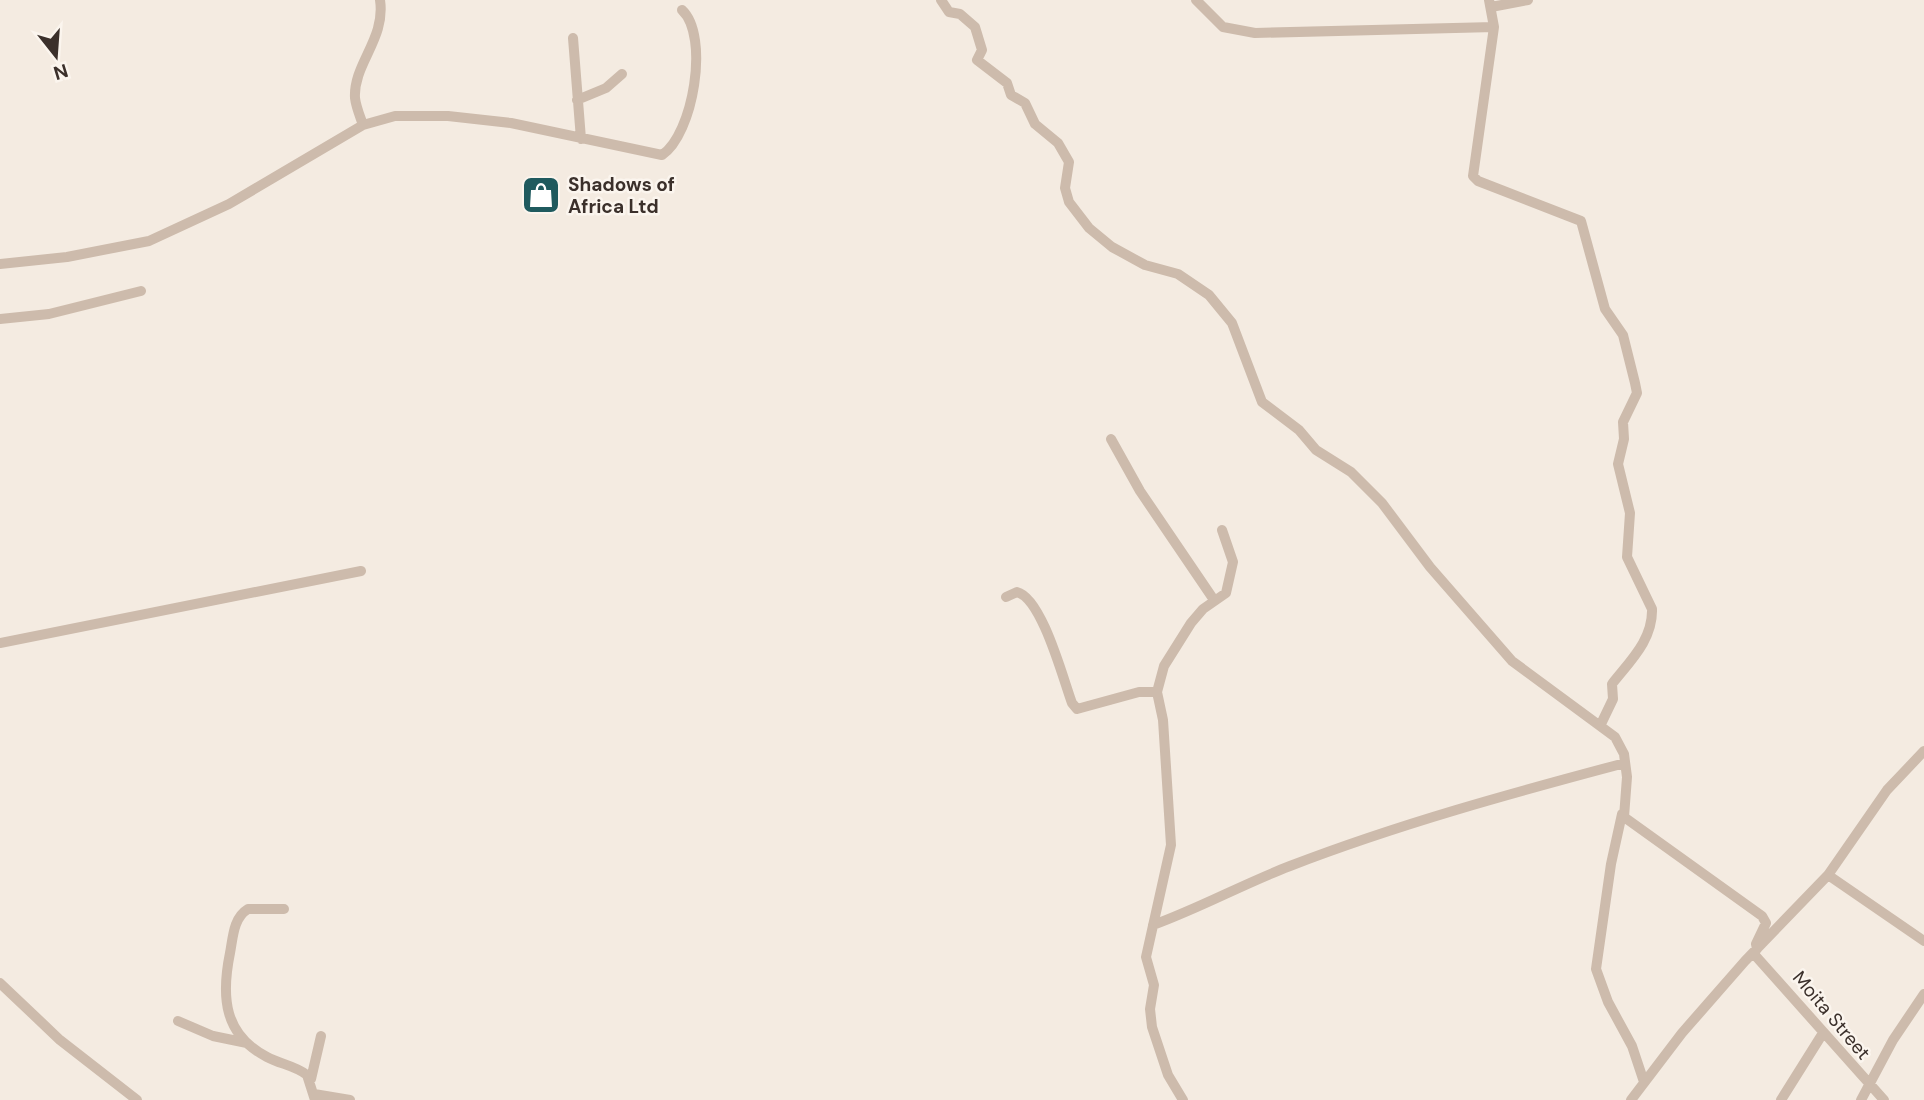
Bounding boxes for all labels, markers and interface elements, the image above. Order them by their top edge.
north arrow [21,21,91,91]
text: N [51,58,71,86]
place label: Shadows of Africa Ltd [568,172,675,219]
shop icon: Shadows of Africa Ltd [520,174,562,216]
street label: Moita Street [1787,966,1876,1065]

